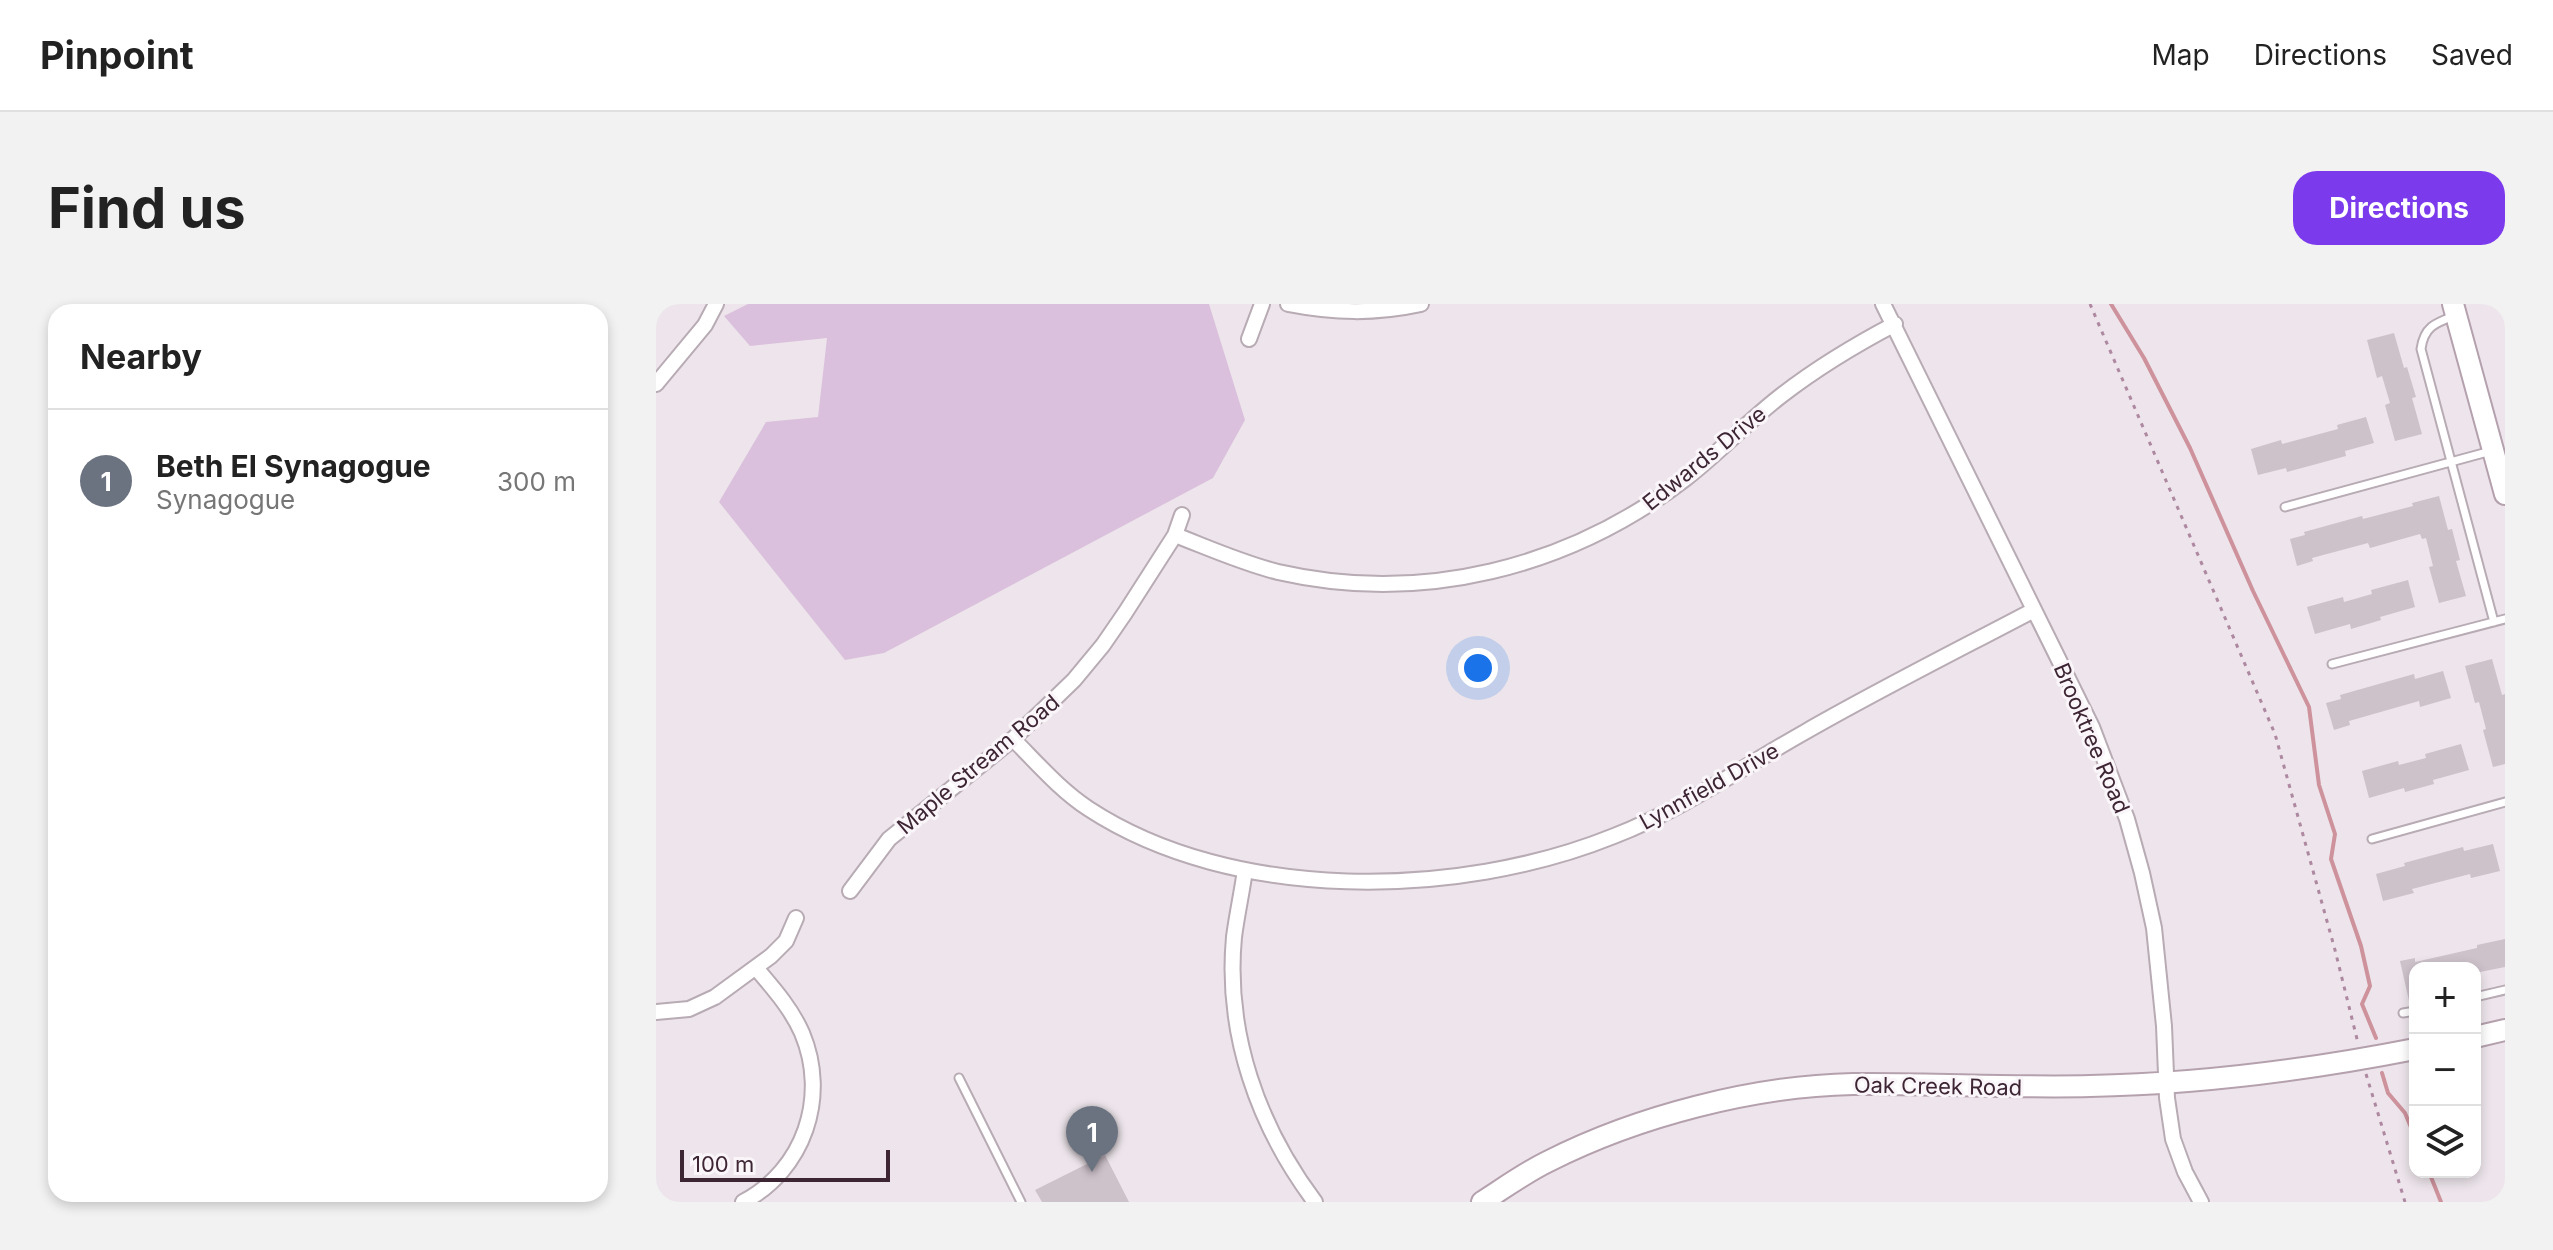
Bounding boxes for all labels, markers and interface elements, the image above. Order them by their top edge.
text: Pinpoint [40,32,194,78]
text: Map [2151,38,2210,72]
text: Directions [2254,38,2387,72]
text: Saved [2431,38,2513,72]
button: Directions [2293,171,2505,245]
text: Find us [48,174,246,242]
text: Nearby [80,336,202,377]
street label: Edwards Drive [1637,400,1771,516]
text: Beth El Synagogue [156,448,431,484]
text: 1 [100,466,112,497]
text: 300 m [497,466,576,497]
text: Synagogue [156,484,295,515]
your location [1458,648,1498,688]
street label: Brooktree Road [2049,659,2135,817]
street label: Maple Stream Road [892,689,1064,839]
street label: Lynnfield Drive [1635,737,1783,835]
map controls [2409,962,2481,1178]
button: + [2409,962,2481,1034]
button: − [2409,1034,2481,1106]
street label: Oak Creek Road [1854,1072,2022,1100]
pin: 1 [1066,1106,1118,1172]
button: layers [2409,1106,2481,1178]
scale bar [680,1146,890,1182]
text: 100 m [692,1151,754,1177]

